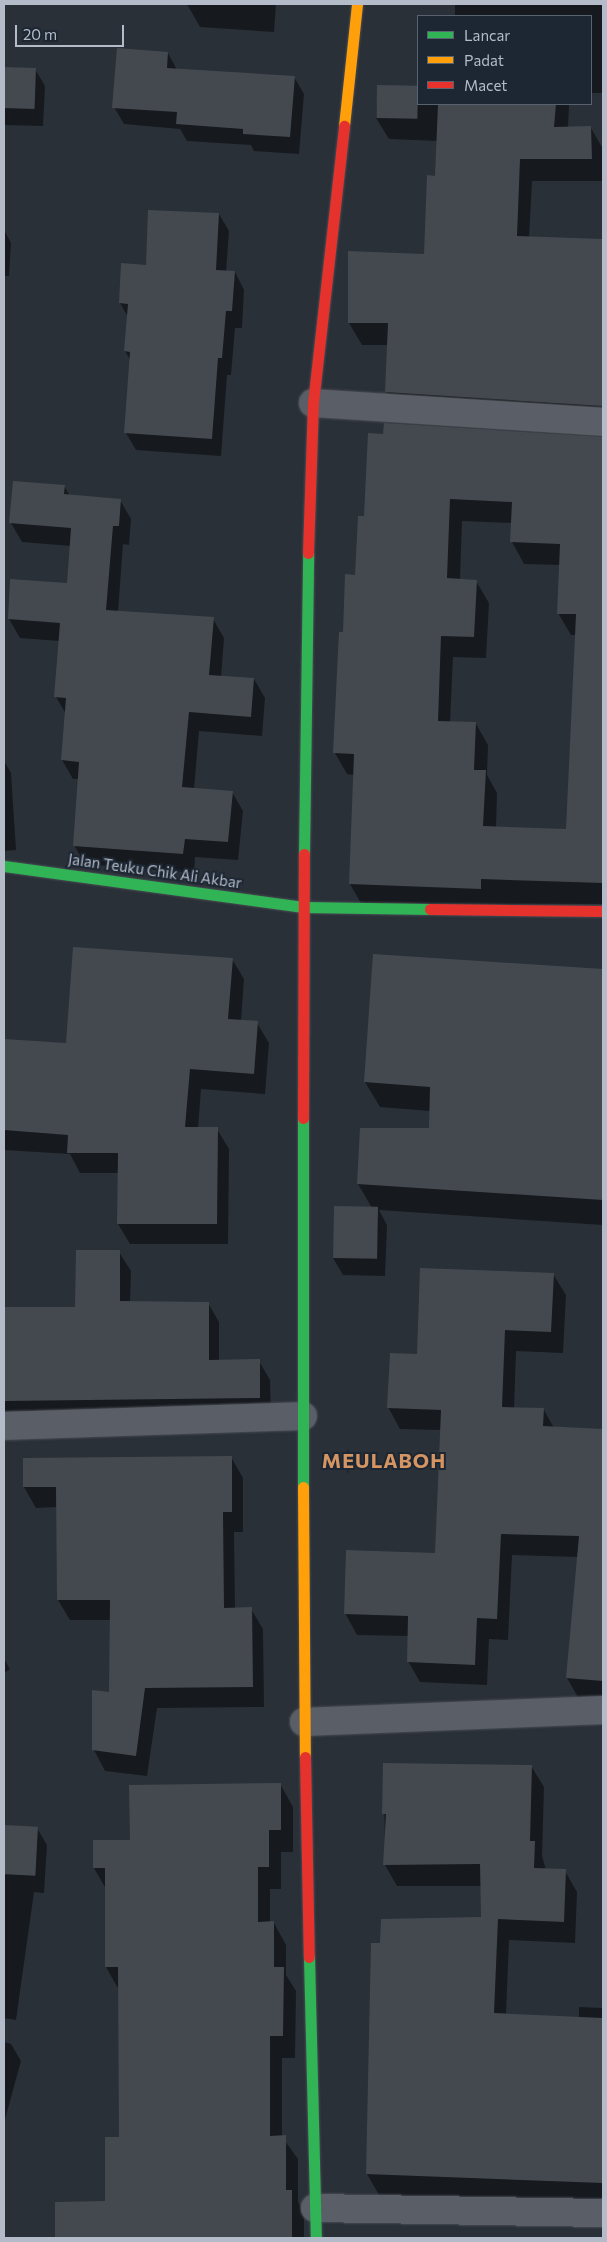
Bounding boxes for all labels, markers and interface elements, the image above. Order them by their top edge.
scale bar [18,15,126,47]
legend [417,15,592,105]
text: 20 m [23,25,57,43]
text: Lancar [464,26,510,44]
text: Padat [464,51,504,69]
text: Macet [464,76,507,94]
street label: Jalan Teuku Chik Ali Akbar [67,850,243,892]
district label: MEULABOH [321,1448,447,1472]

